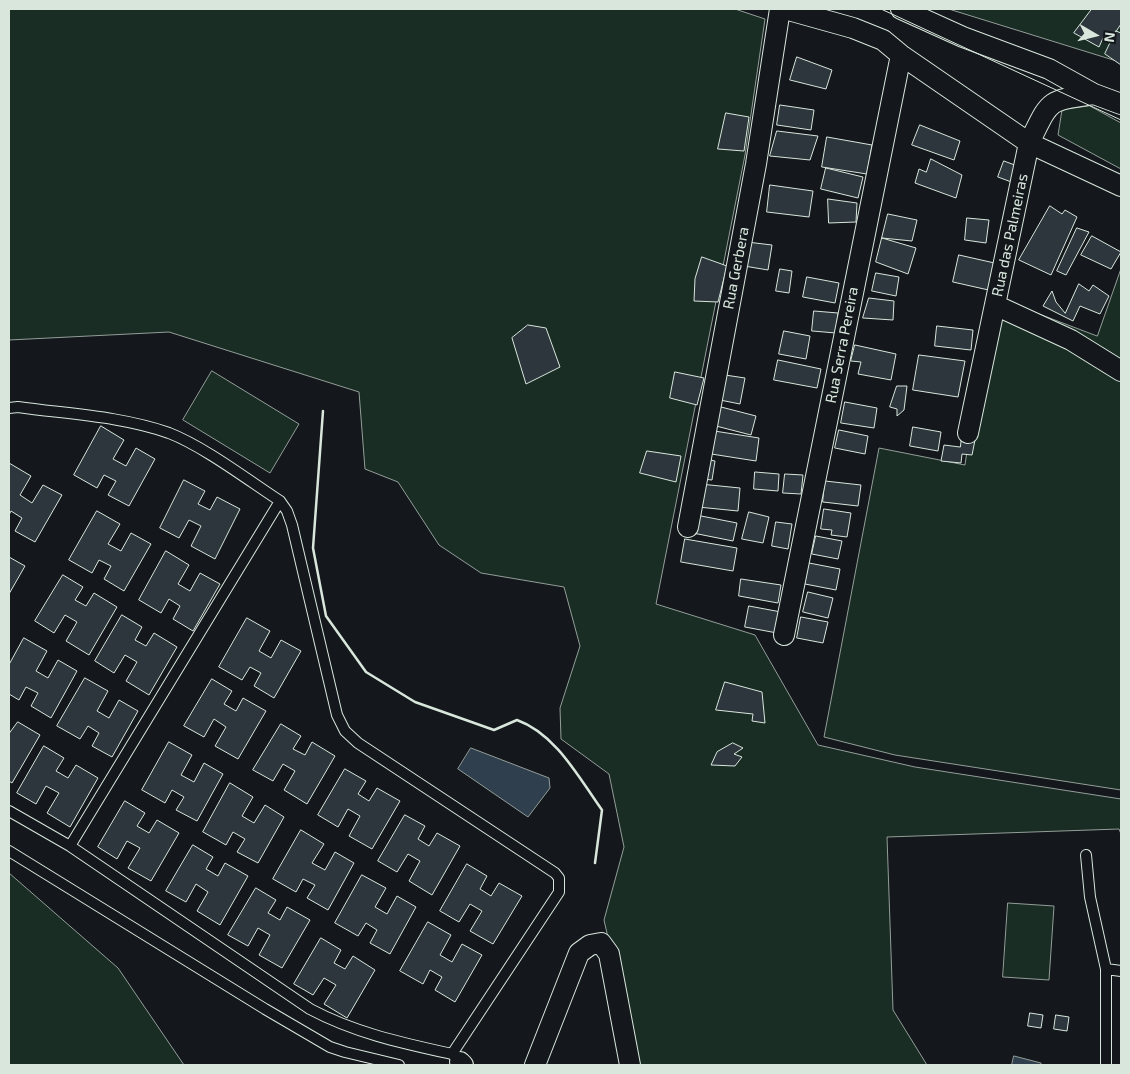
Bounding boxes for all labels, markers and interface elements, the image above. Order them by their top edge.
north arrow [1070,10,1120,60]
text: N [1101,31,1119,43]
street label: Rua das Palmeiras [988,172,1032,298]
street label: Rua Gerbera [719,225,753,311]
street label: Rua Serra Pereira [822,285,862,405]

